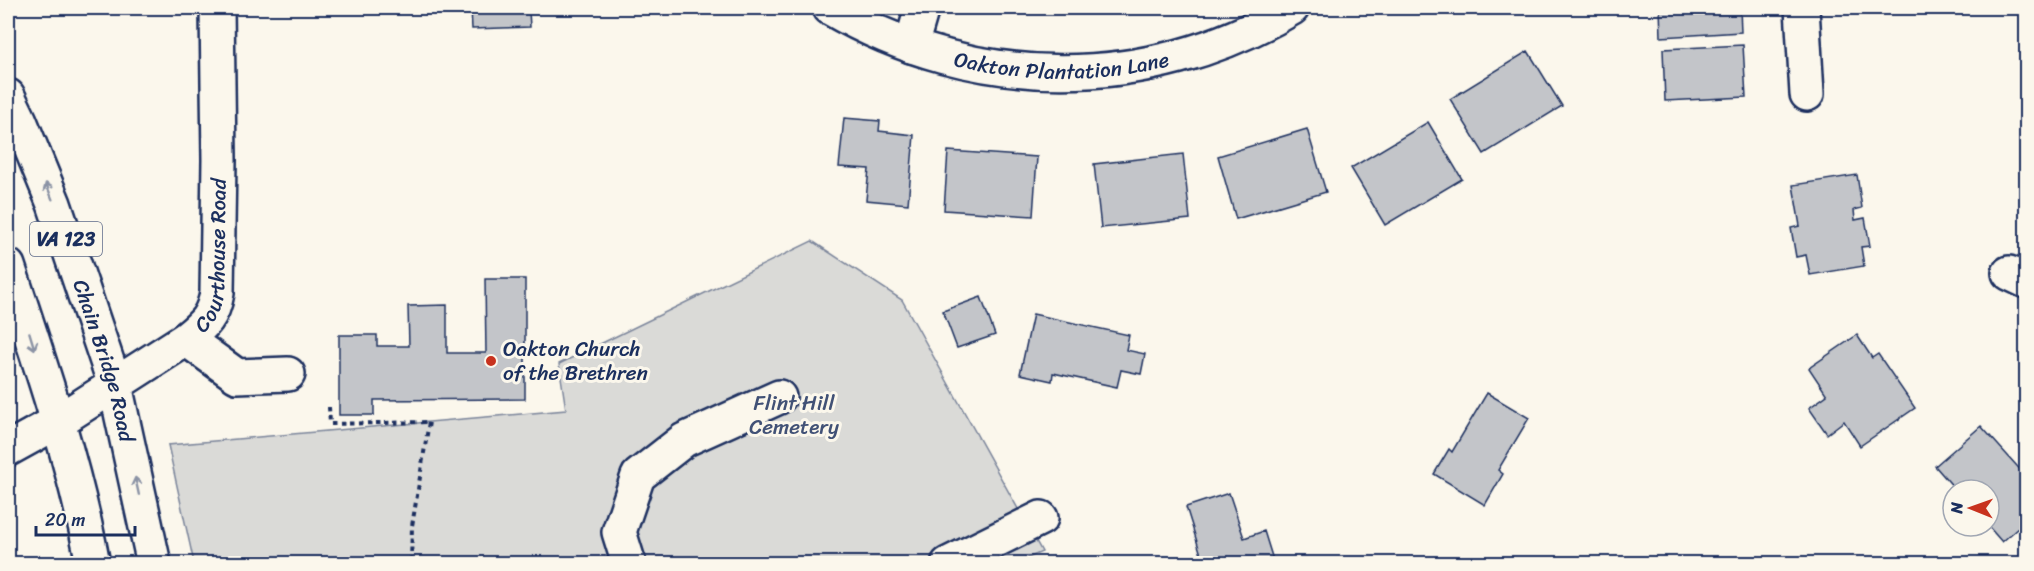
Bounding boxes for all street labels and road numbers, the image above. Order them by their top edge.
street label: Oakton Plantation Lane [950,40,1173,91]
street label: Courthouse Road [184,176,238,342]
road number: VA 123 [30,222,102,256]
street label: Chain Bridge Road [62,274,146,447]

